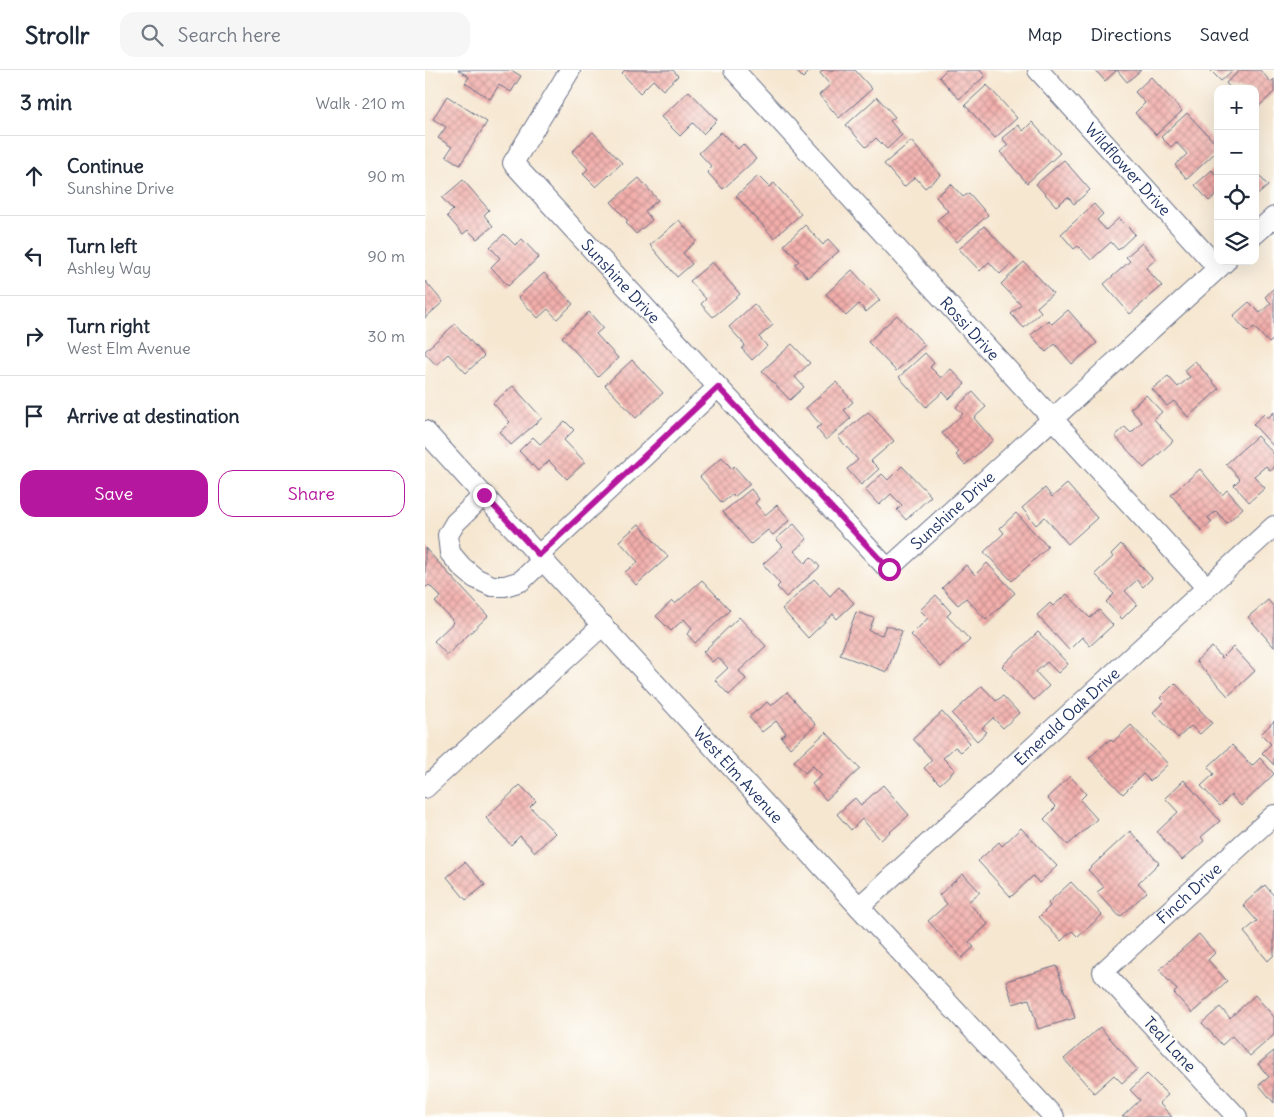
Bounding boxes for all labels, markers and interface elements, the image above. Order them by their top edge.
search box [120,12,470,57]
text: Strollr [25,20,90,50]
icon: search [138,21,166,49]
text: Search here [178,23,281,47]
text: Map [1027,23,1062,46]
text: Directions [1090,23,1172,46]
text: Saved [1200,23,1249,46]
map controls [1214,85,1259,265]
button: + [1214,85,1259,130]
text: 3 min [20,89,72,116]
text: Walk · 210 m [315,93,405,113]
street label: Wildflower Drive [1081,119,1175,220]
button: − [1214,130,1259,175]
text: Continue [67,154,144,178]
icon: ahead [20,162,48,190]
text: 90 m [367,166,405,186]
button: locate [1214,175,1259,220]
text: Sunshine Drive [67,178,174,198]
button: layers [1214,220,1259,265]
text: Turn left [67,234,137,258]
street label: Sunshine Drive [577,235,665,327]
icon: left [20,242,48,270]
text: 90 m [367,246,405,266]
text: Ashley Way [67,258,151,278]
street label: Rossi Drive [936,293,1004,364]
text: Turn right [67,314,150,338]
icon: right [20,322,48,350]
text: 30 m [368,326,405,346]
text: West Elm Avenue [67,338,191,358]
icon: arrive [20,402,48,430]
text: Arrive at destination [67,404,240,428]
street label: Sunshine Drive [906,467,999,554]
button: Save [20,470,208,517]
button: Share [218,470,405,517]
route end [473,484,496,507]
route start [878,558,901,581]
street label: Emerald Oak Drive [1010,663,1123,770]
street label: West Elm Avenue [689,722,787,827]
street label: Finch Drive [1152,858,1225,928]
street label: Teal Lane [1139,1012,1201,1076]

